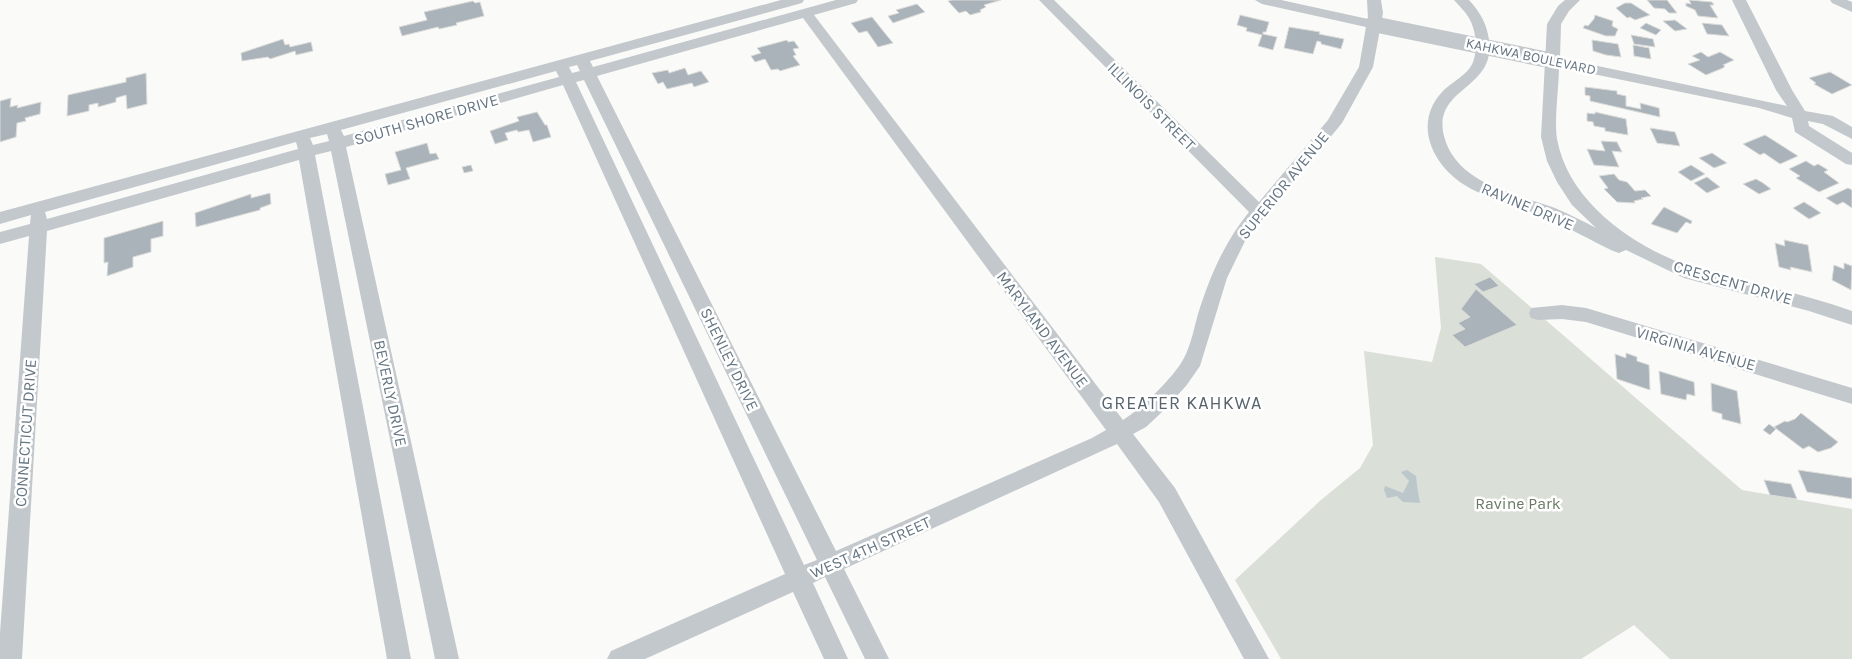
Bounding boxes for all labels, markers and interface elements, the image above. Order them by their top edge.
street label: KAHKWA BOULEVARD [1464,34,1597,79]
street label: ILLINOIS STREET [1104,58,1200,154]
street label: SOUTH SHORE DRIVE [352,90,500,149]
street label: SUPERIOR AVENUE [1234,128,1333,243]
street label: RAVINE DRIVE [1479,178,1577,234]
street label: CRESCENT DRIVE [1671,256,1794,309]
street label: MARYLAND AVENUE [993,268,1092,391]
street label: SHENLEY DRIVE [696,305,763,414]
street label: VIRGINIA AVENUE [1634,322,1758,375]
street label: BEVERLY DRIVE [370,338,411,448]
street label: CONNECTICUT DRIVE [11,358,40,508]
district label: GREATER KAHKWA [1102,392,1262,414]
park label: Ravine Park [1475,494,1561,513]
street label: WEST 4TH STREET [807,512,933,583]

